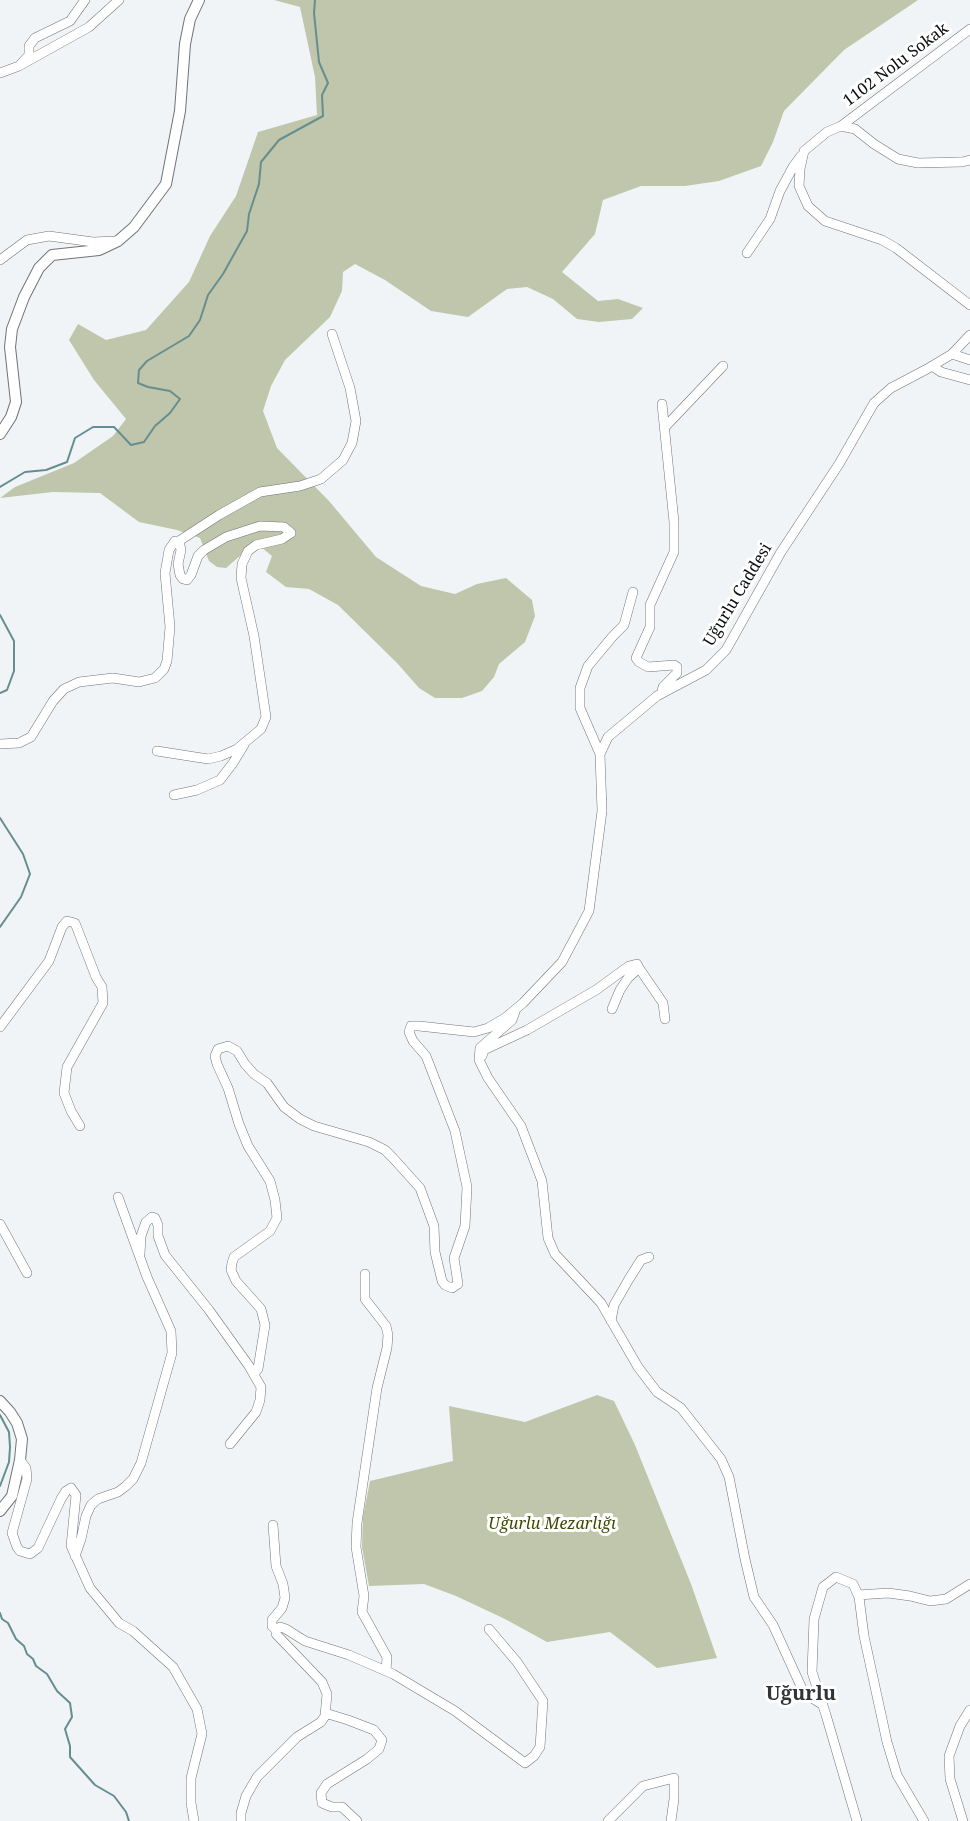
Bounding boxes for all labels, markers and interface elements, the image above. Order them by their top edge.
street label: 1102 Nolu Sokak [840,19,952,111]
street label: Uğurlu Caddesi [700,540,776,650]
park label: Uğurlu Mezarlığı [488,1514,616,1534]
district label: Uğurlu [766,1682,836,1706]

